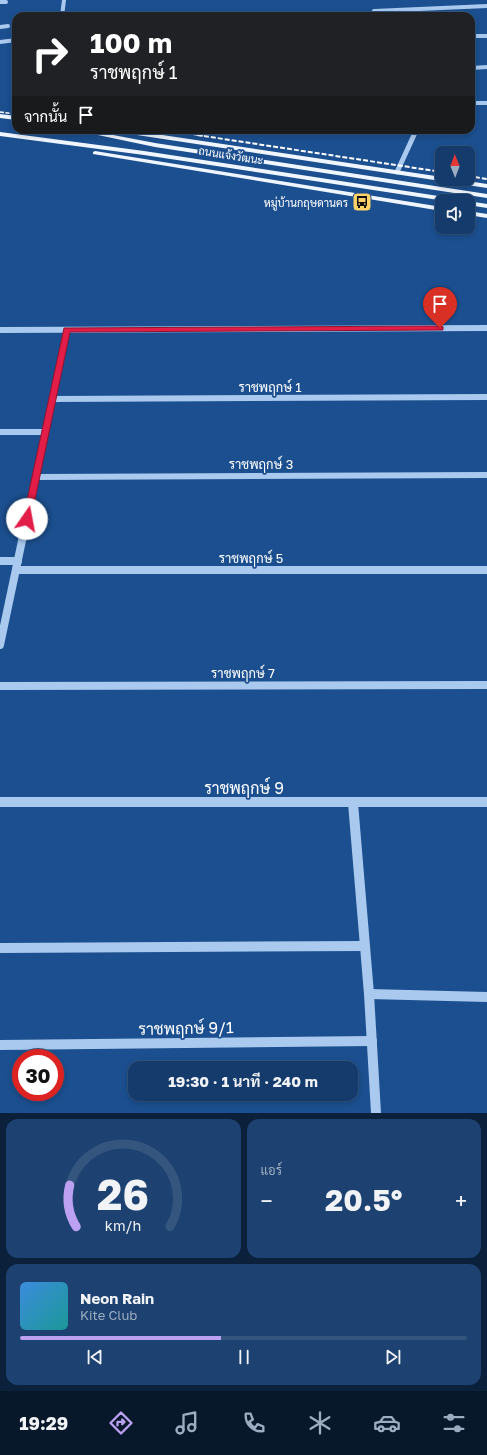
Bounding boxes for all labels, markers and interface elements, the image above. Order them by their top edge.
text: 100 m [90,26,172,59]
icon: right [24,28,76,80]
text: ราชพฤกษ์ 1 [90,61,178,83]
icon: arrive [75,104,97,126]
text: จากนั้น [24,107,67,125]
street label: ถนนแจ้งวัฒนะ [198,143,265,167]
north arrow [435,146,475,186]
map controls [435,146,475,234]
bus stop icon: หมู่บ้านกฤษดานคร [351,191,373,213]
button: sound [435,194,475,234]
place label: หมู่บ้านกฤษดานคร [264,196,348,211]
pin [423,287,457,328]
icon: arrive [429,293,451,315]
street label: ราชพฤกษ์ 1 [238,378,302,396]
street label: ราชพฤกษ์ 3 [229,455,293,473]
position arrow [6,498,48,540]
street label: ราชพฤกษ์ 5 [219,549,283,567]
street label: ราชพฤกษ์ 7 [211,664,275,682]
street label: ราชพฤกษ์ 9 [204,776,284,798]
street label: ราชพฤกษ์ 9/1 [138,1015,234,1039]
speed limit sign: 30 [12,1049,64,1101]
text: 19:30 · 1 นาที · 240 m [168,1072,318,1090]
text: แอร์ [261,1162,282,1178]
text: 26 [97,1168,149,1218]
text: 20.5° [325,1182,402,1218]
text: − [261,1187,273,1214]
text: + [455,1187,467,1214]
text: km/h [105,1216,141,1233]
text: Neon Rain [80,1289,154,1307]
text: Kite Club [80,1307,137,1323]
icon: previous [84,1346,106,1368]
icon: pause [233,1346,255,1368]
icon: next [382,1346,404,1368]
icon: directions [107,1409,135,1437]
icon: music [173,1409,201,1437]
icon: phone [240,1409,268,1437]
icon: climate [306,1409,334,1437]
icon: car [373,1409,401,1437]
icon: filters [440,1409,468,1437]
text: 19:29 [19,1412,68,1434]

